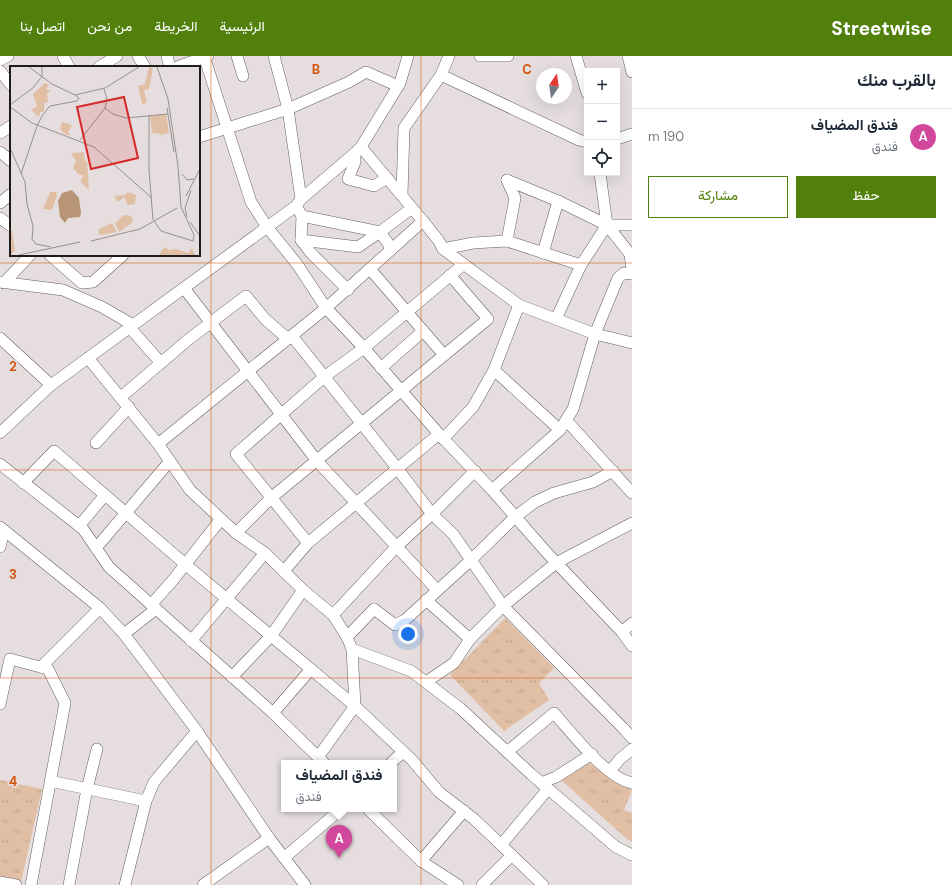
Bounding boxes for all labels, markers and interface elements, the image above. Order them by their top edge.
text: Streetwise [831,16,932,41]
text: اتصل بنا [20,17,65,35]
text: من نحن [87,17,132,35]
text: الخريطة [154,17,197,35]
text: الرئيسية [219,17,265,35]
text: B [312,61,320,78]
text: C [522,61,532,78]
inset map [10,66,200,256]
north arrow [536,68,572,104]
map controls [584,68,620,176]
button: + [584,68,620,104]
text: بالقرب منك [857,69,936,91]
button: − [584,104,620,140]
text: فندق المضياف [811,115,898,135]
text: 190 m [648,128,684,145]
text: A [918,128,928,145]
text: فندق [872,138,898,155]
button: locate [584,140,620,176]
button: مشاركة [648,176,788,218]
button: حفظ [796,176,936,218]
text: 2 [9,358,17,375]
text: 3 [9,566,17,583]
your location [398,624,418,644]
popup [281,760,397,812]
text: فندق المضياف [295,765,383,785]
text: 4 [9,773,17,790]
text: فندق [295,788,322,805]
pin: A [326,825,352,858]

